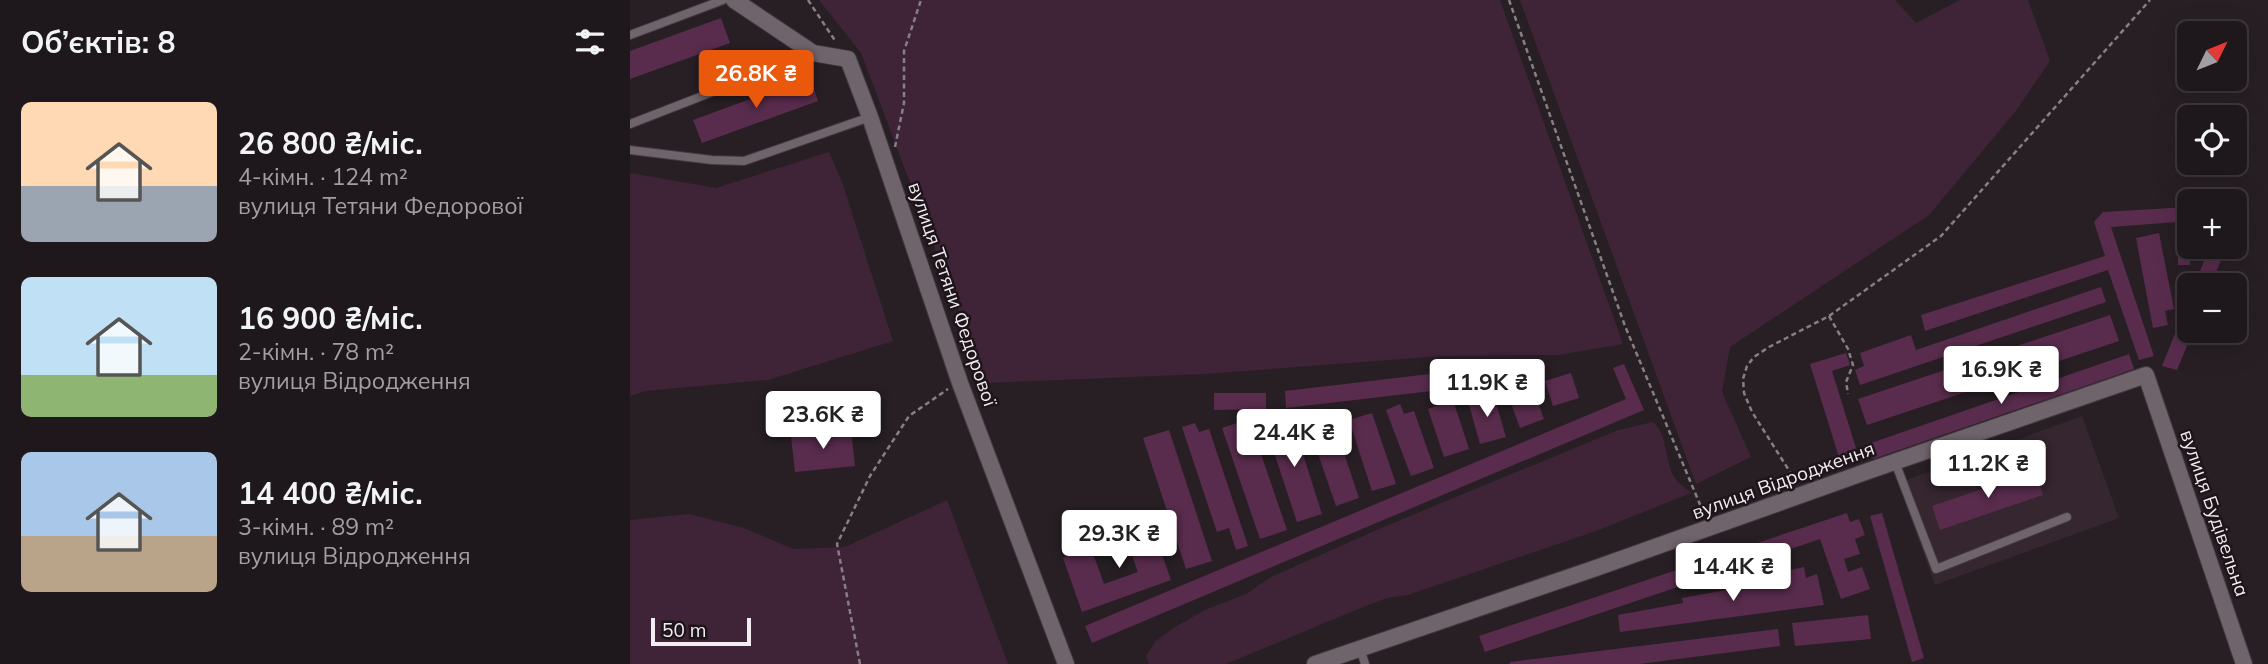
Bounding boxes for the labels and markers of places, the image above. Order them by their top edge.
pin: 26.8K ₴ [691,50,821,110]
pin: 16.9K ₴ [1936,346,2066,406]
pin: 11.9K ₴ [1422,360,1552,419]
pin: 23.6K ₴ [758,392,888,451]
pin: 24.4K ₴ [1229,410,1359,469]
pin: 11.2K ₴ [1923,440,2053,500]
pin: 29.3K ₴ [1054,510,1184,570]
pin: 14.4K ₴ [1668,544,1798,603]

